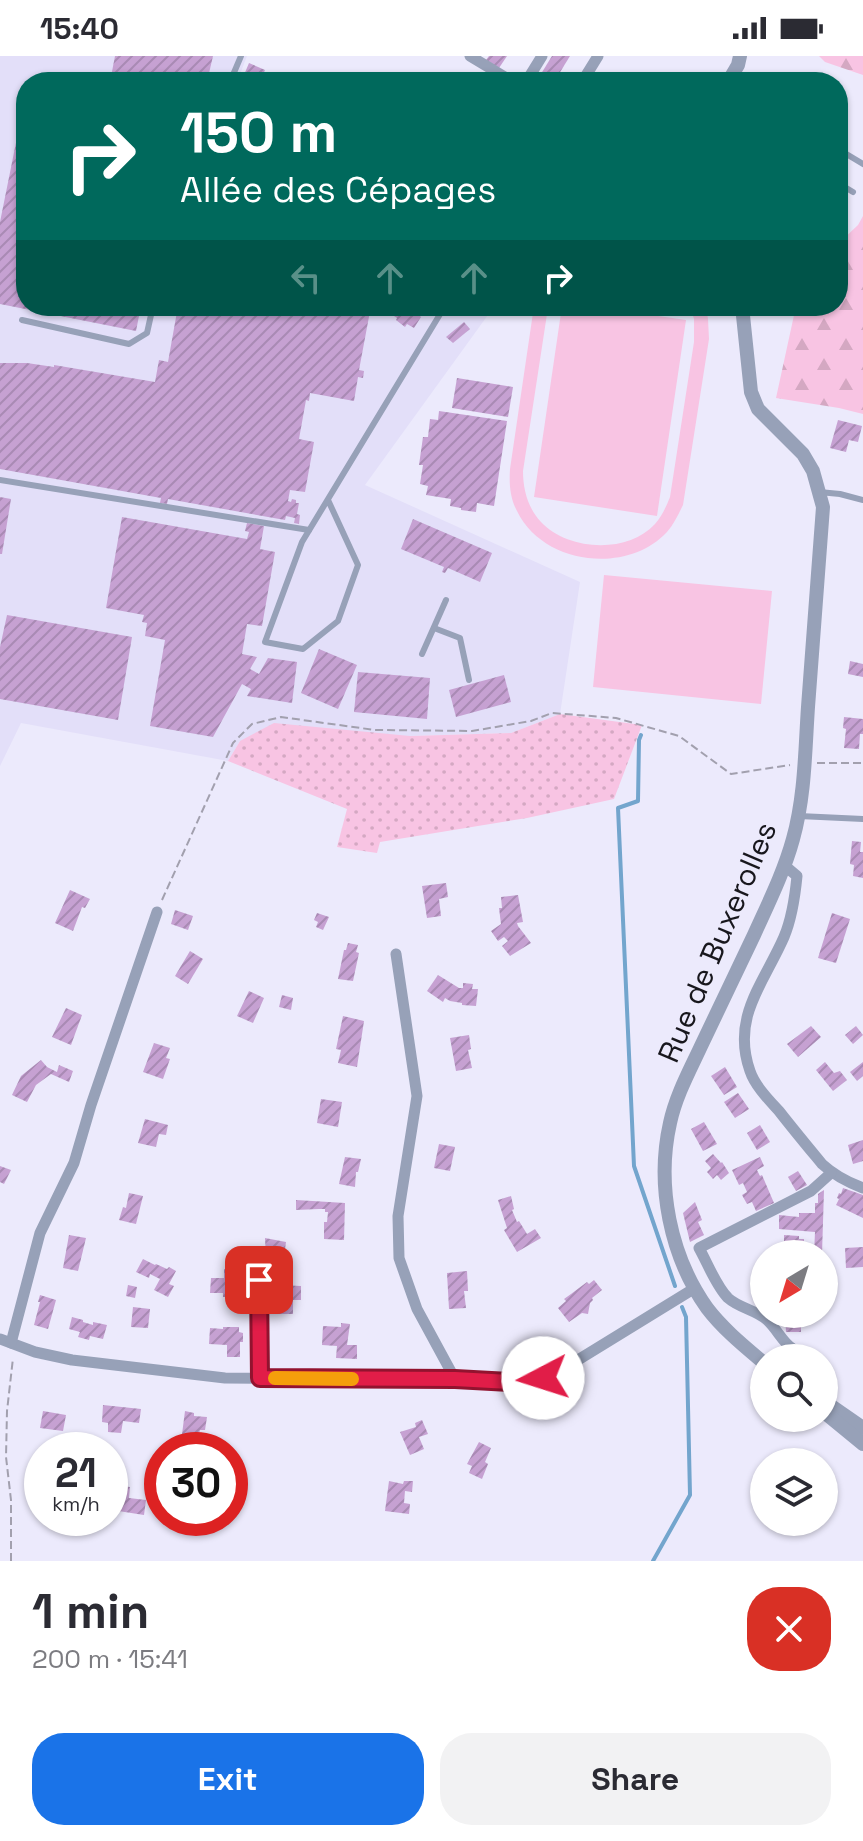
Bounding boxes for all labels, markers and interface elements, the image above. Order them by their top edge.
text: 15:40 [40,9,119,48]
text: 150 m [180,97,337,168]
icon: right [48,104,152,208]
text: Allée des Cépages [180,167,496,213]
icon: left [284,256,328,300]
icon: ahead [368,256,412,300]
icon: ahead [452,256,496,300]
icon: right [536,256,580,300]
street label: Rue de Buxerolles [649,816,785,1068]
north arrow [750,1240,838,1328]
map controls [750,1240,838,1536]
pin [225,1246,293,1314]
icon: arrive [237,1258,281,1302]
position arrow [501,1336,585,1420]
button: search [750,1344,838,1432]
speed limit sign: 30 [144,1432,248,1536]
text: 21 [55,1448,97,1499]
button: layers [750,1448,838,1536]
text: km/h [52,1491,100,1517]
text: 1 min [32,1581,149,1642]
button: close [747,1587,831,1671]
text: 200 m · 15:41 [32,1642,188,1676]
button: Exit [32,1733,424,1825]
button: Share [440,1733,831,1825]

